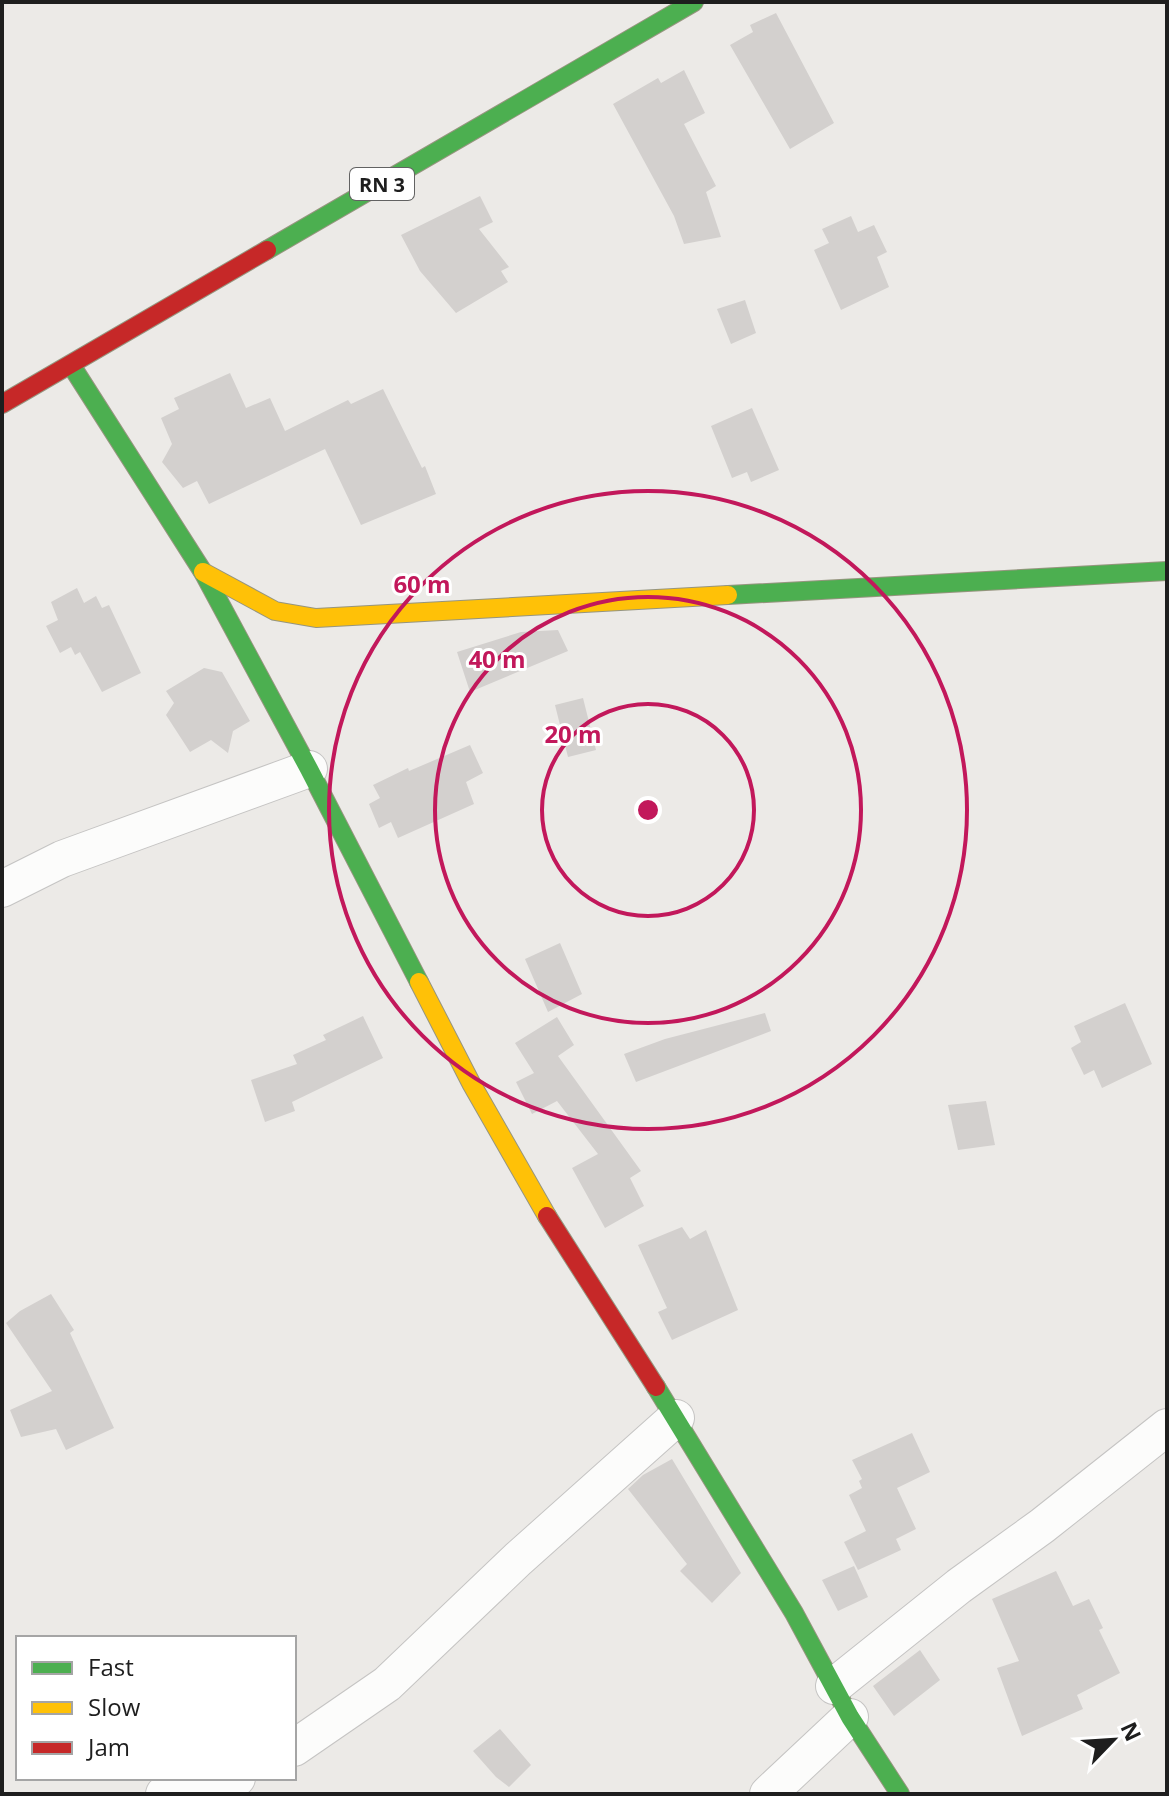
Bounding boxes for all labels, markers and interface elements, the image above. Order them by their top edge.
road number: RN 3 [350,168,414,200]
text: 60 m [393,567,451,600]
text: 40 m [468,642,526,675]
text: 20 m [544,717,602,750]
centre of rings [634,796,662,824]
legend [16,1636,296,1780]
text: Fast [88,1650,134,1683]
text: Slow [88,1690,141,1723]
north arrow [1073,1700,1153,1780]
text: N [1115,1717,1149,1746]
text: Jam [86,1730,130,1763]

